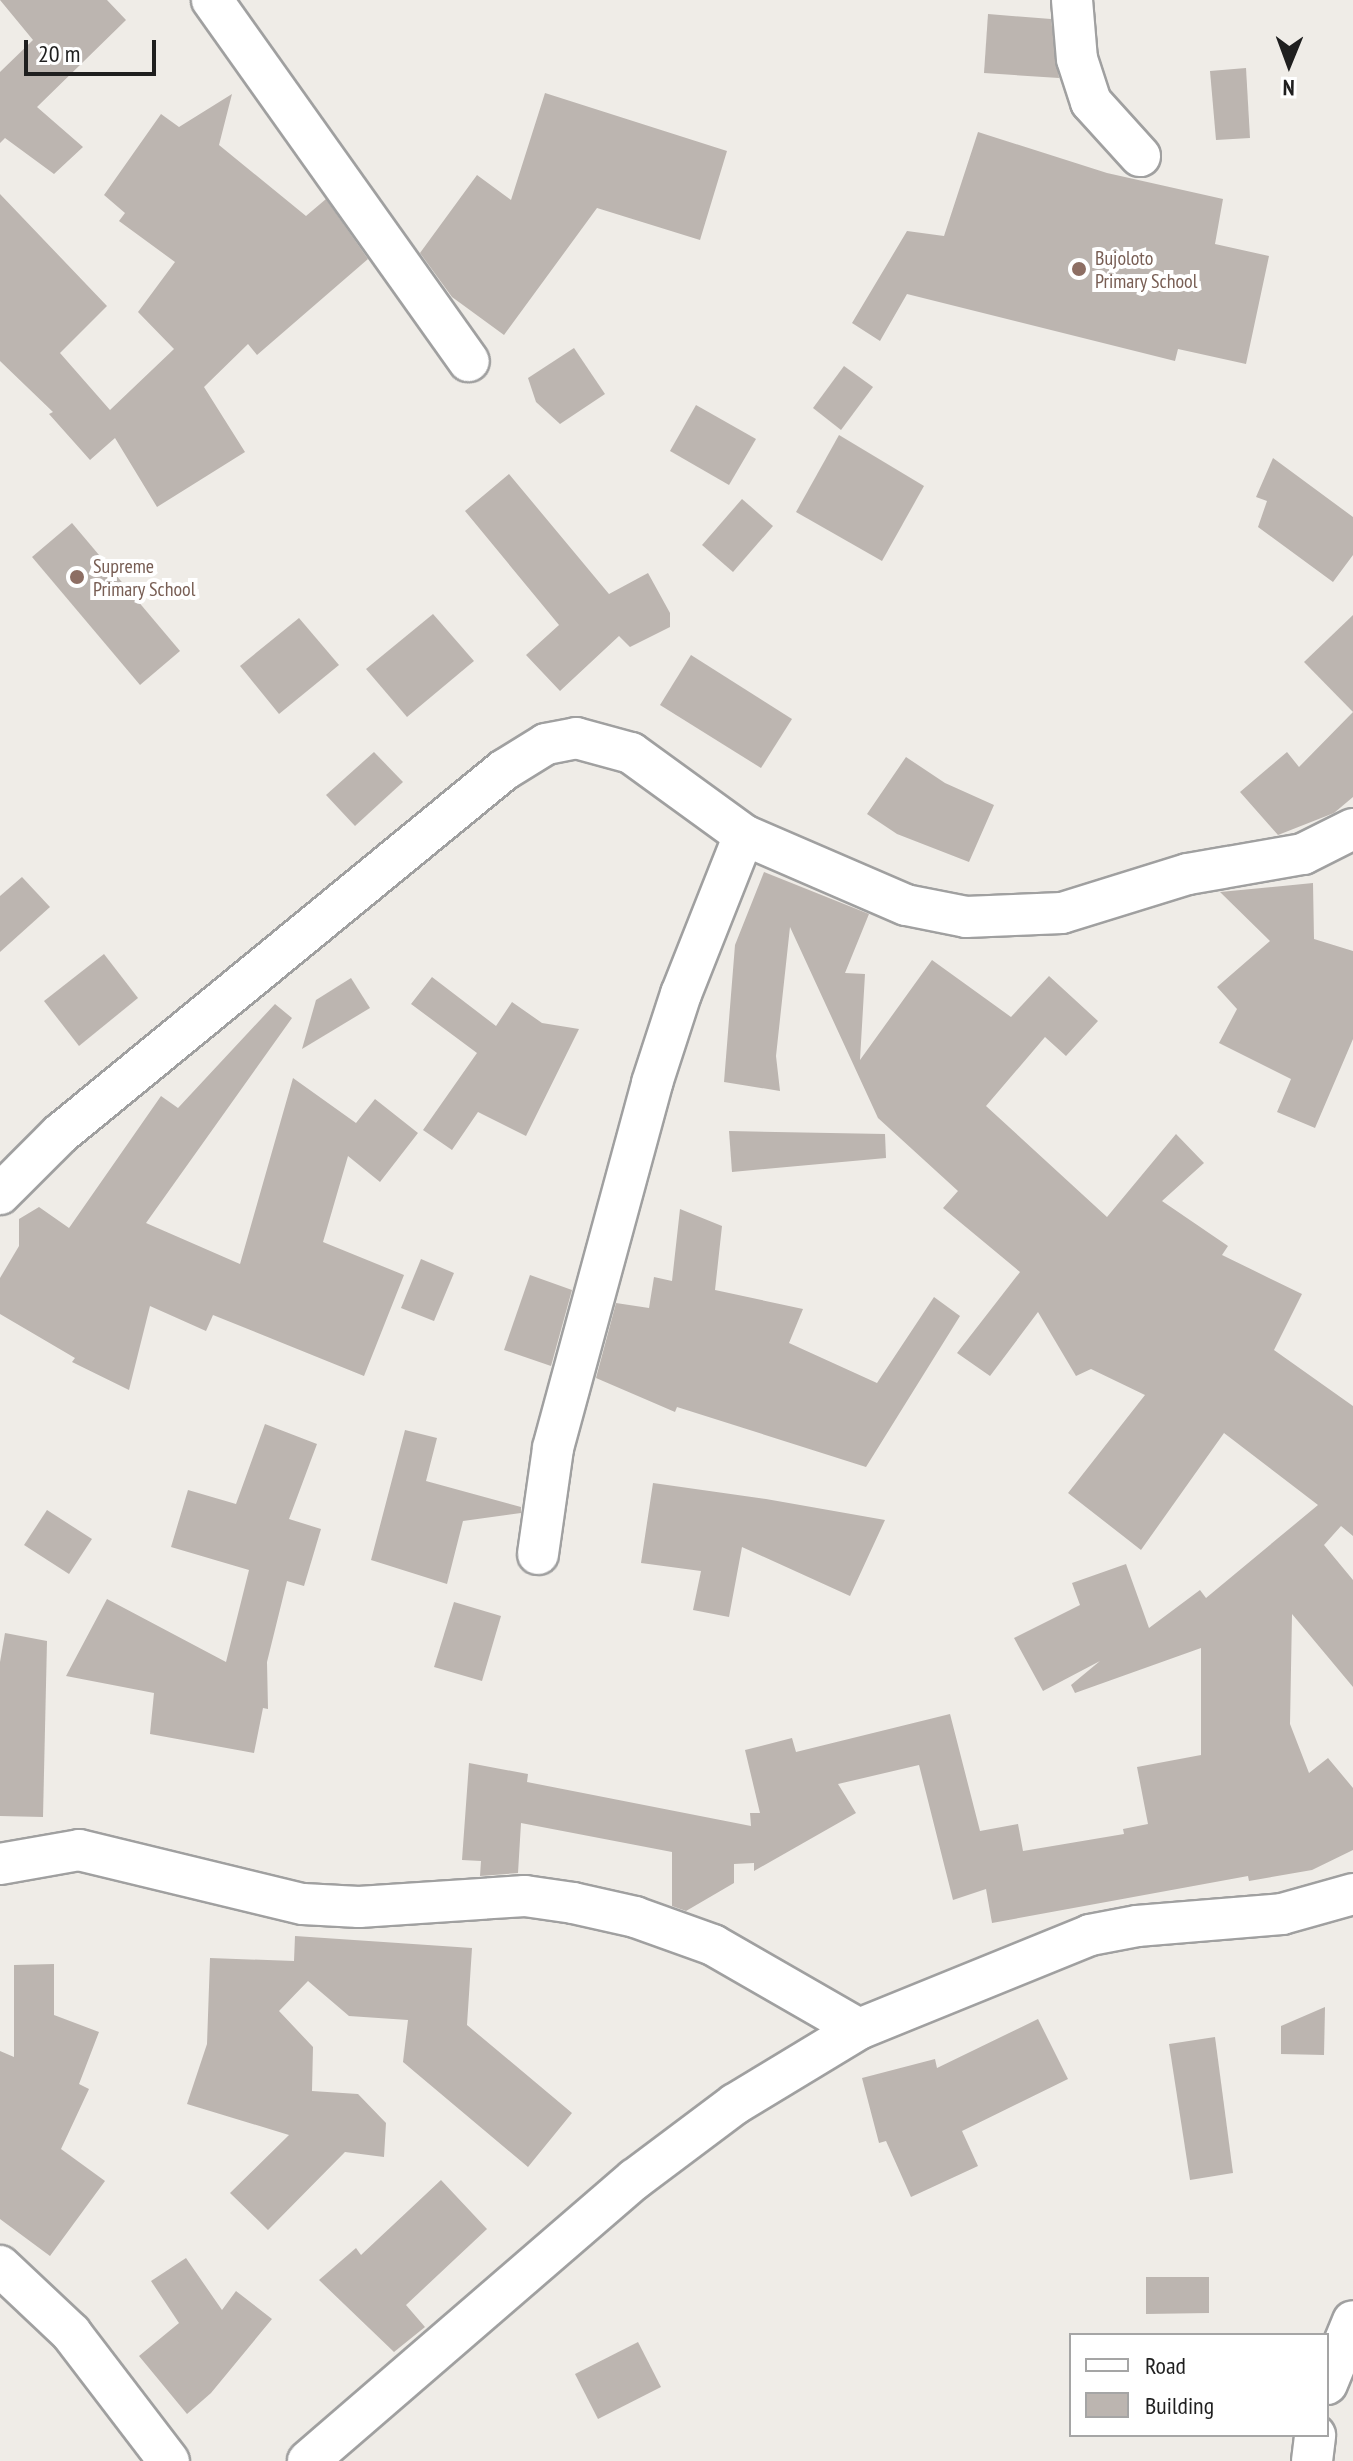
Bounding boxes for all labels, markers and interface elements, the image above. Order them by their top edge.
scale bar [28,24,160,74]
north arrow [1249,24,1329,104]
text: 20 m [38,38,80,69]
text: N [1282,74,1295,102]
place label: Bujoloto Primary School [1095,246,1198,293]
marker: Bujoloto Primary School [1070,260,1088,278]
place label: Supreme Primary School [93,554,196,601]
marker: Supreme Primary School [68,568,86,586]
legend [1069,2333,1329,2437]
text: Road [1145,2350,1186,2381]
text: Building [1145,2390,1214,2421]

